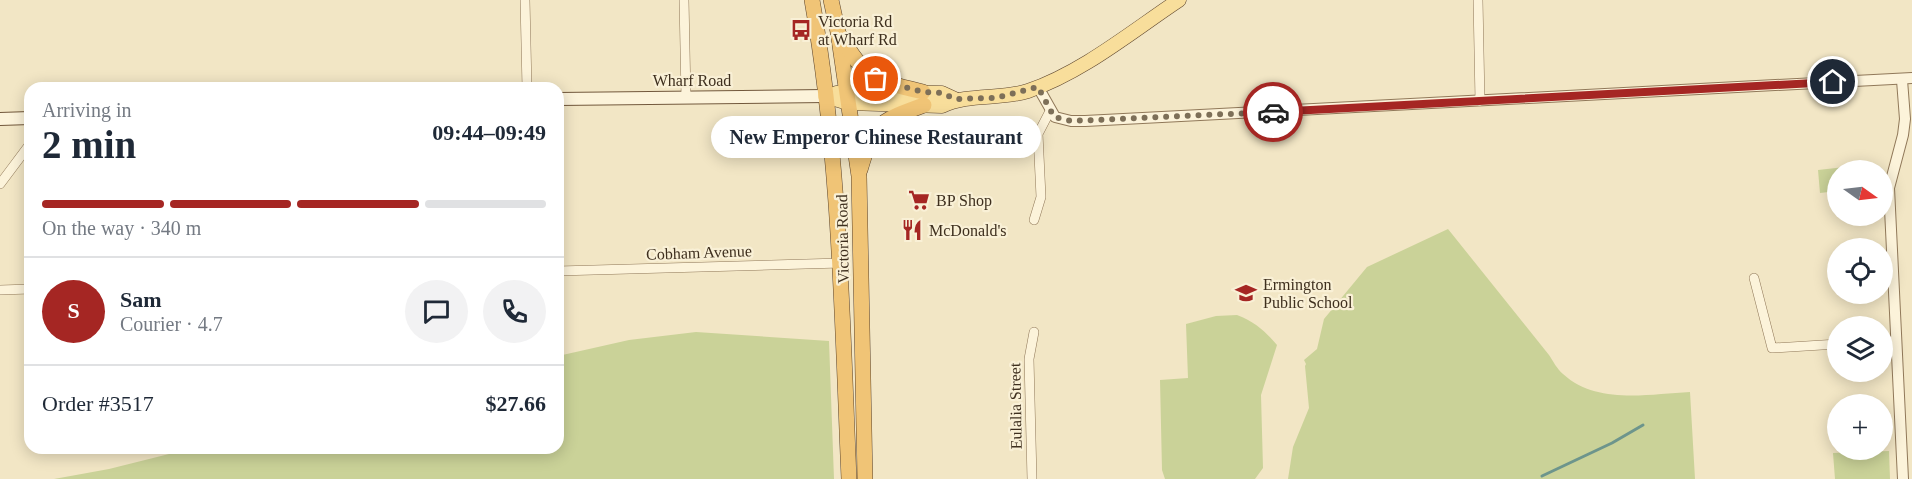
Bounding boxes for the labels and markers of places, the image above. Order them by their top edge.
place label: Victoria Rd at Wharf Rd [818,13,897,48]
bus stop icon: Victoria Rd at Wharf Rd [789,18,813,42]
pin [850,53,901,104]
pin [1807,56,1858,107]
callout: New Emperor Chinese Restaurant [711,115,1041,157]
supermarket icon: BP Shop [907,188,931,212]
place label: BP Shop [936,192,992,210]
restaurant icon: McDonald's [900,218,924,242]
place label: McDonald's [929,222,1007,239]
place label: Ermington Public School [1263,276,1353,311]
school or university icon: Ermington Public School [1234,281,1258,305]

